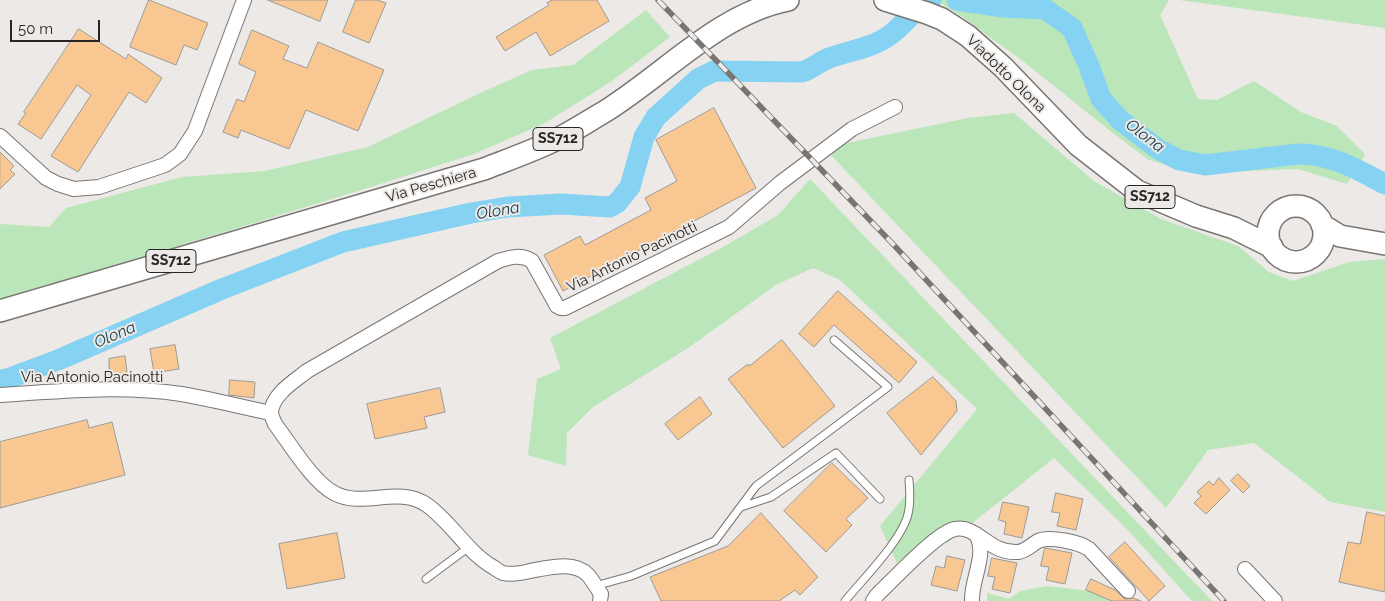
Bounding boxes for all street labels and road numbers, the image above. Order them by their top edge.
street label: Viadotto Olona [962,32,1050,116]
road number: SS712 [533,128,583,150]
street label: Via Peschiera [384,164,478,206]
road number: SS712 [1125,186,1175,208]
street label: Via Antonio Pacinotti [564,218,700,296]
road number: SS712 [146,250,196,272]
street label: Via Antonio Pacinotti [21,368,163,386]

